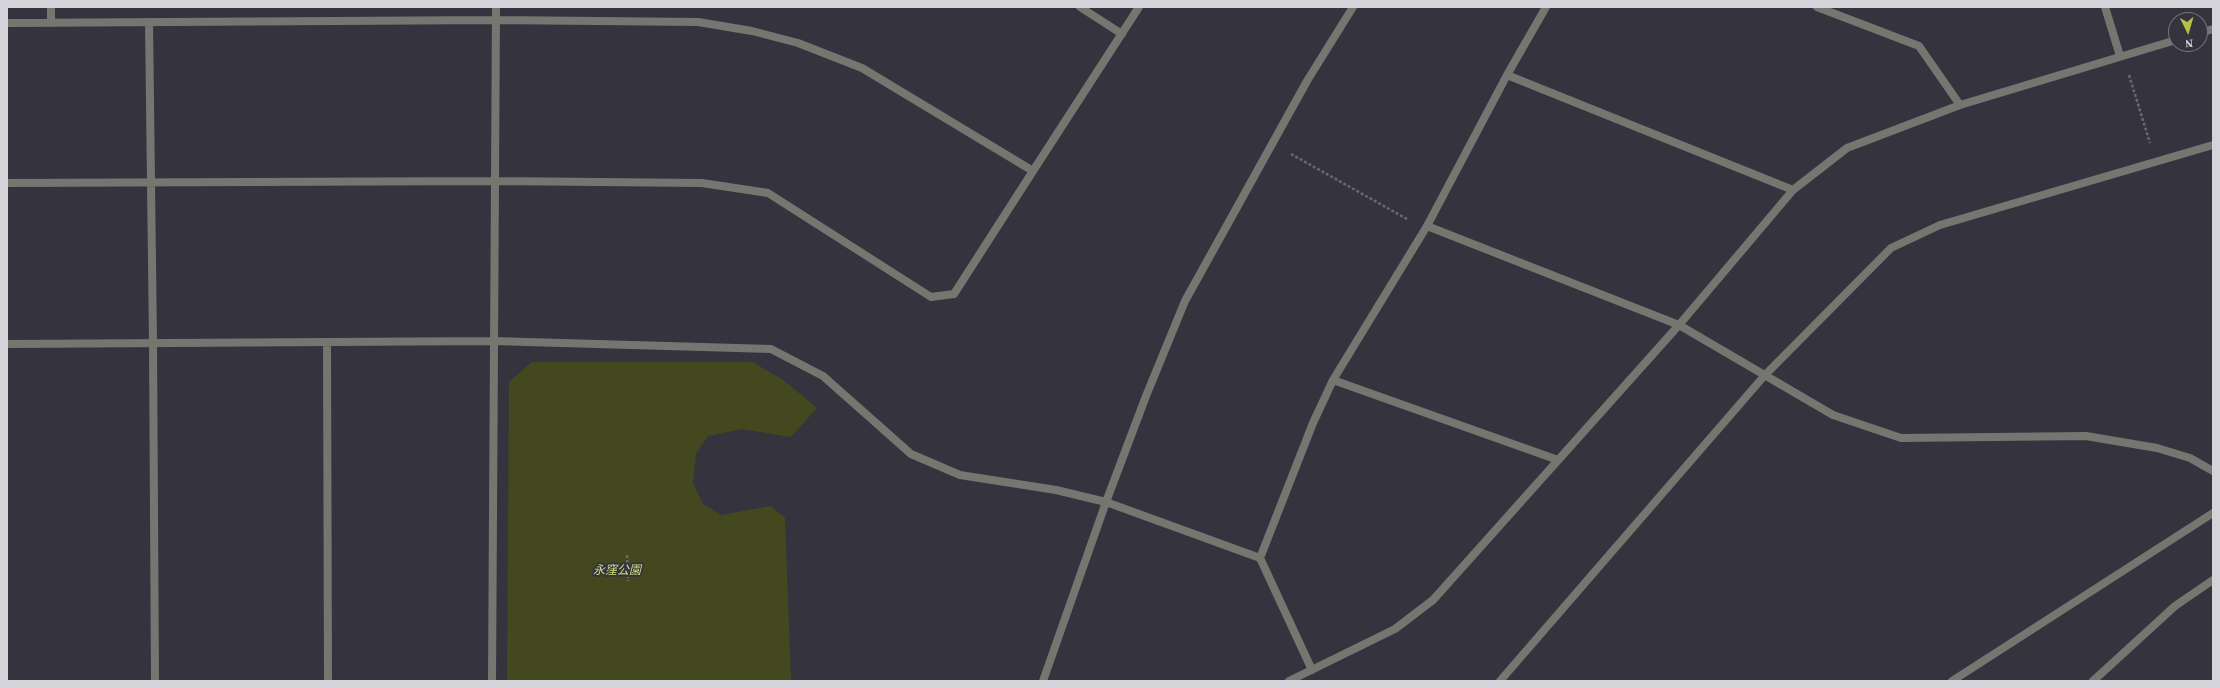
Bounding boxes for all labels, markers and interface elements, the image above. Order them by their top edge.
north arrow [2168,12,2208,52]
text: N [2184,36,2194,51]
park label: 永窪公園 [593,564,641,578]

